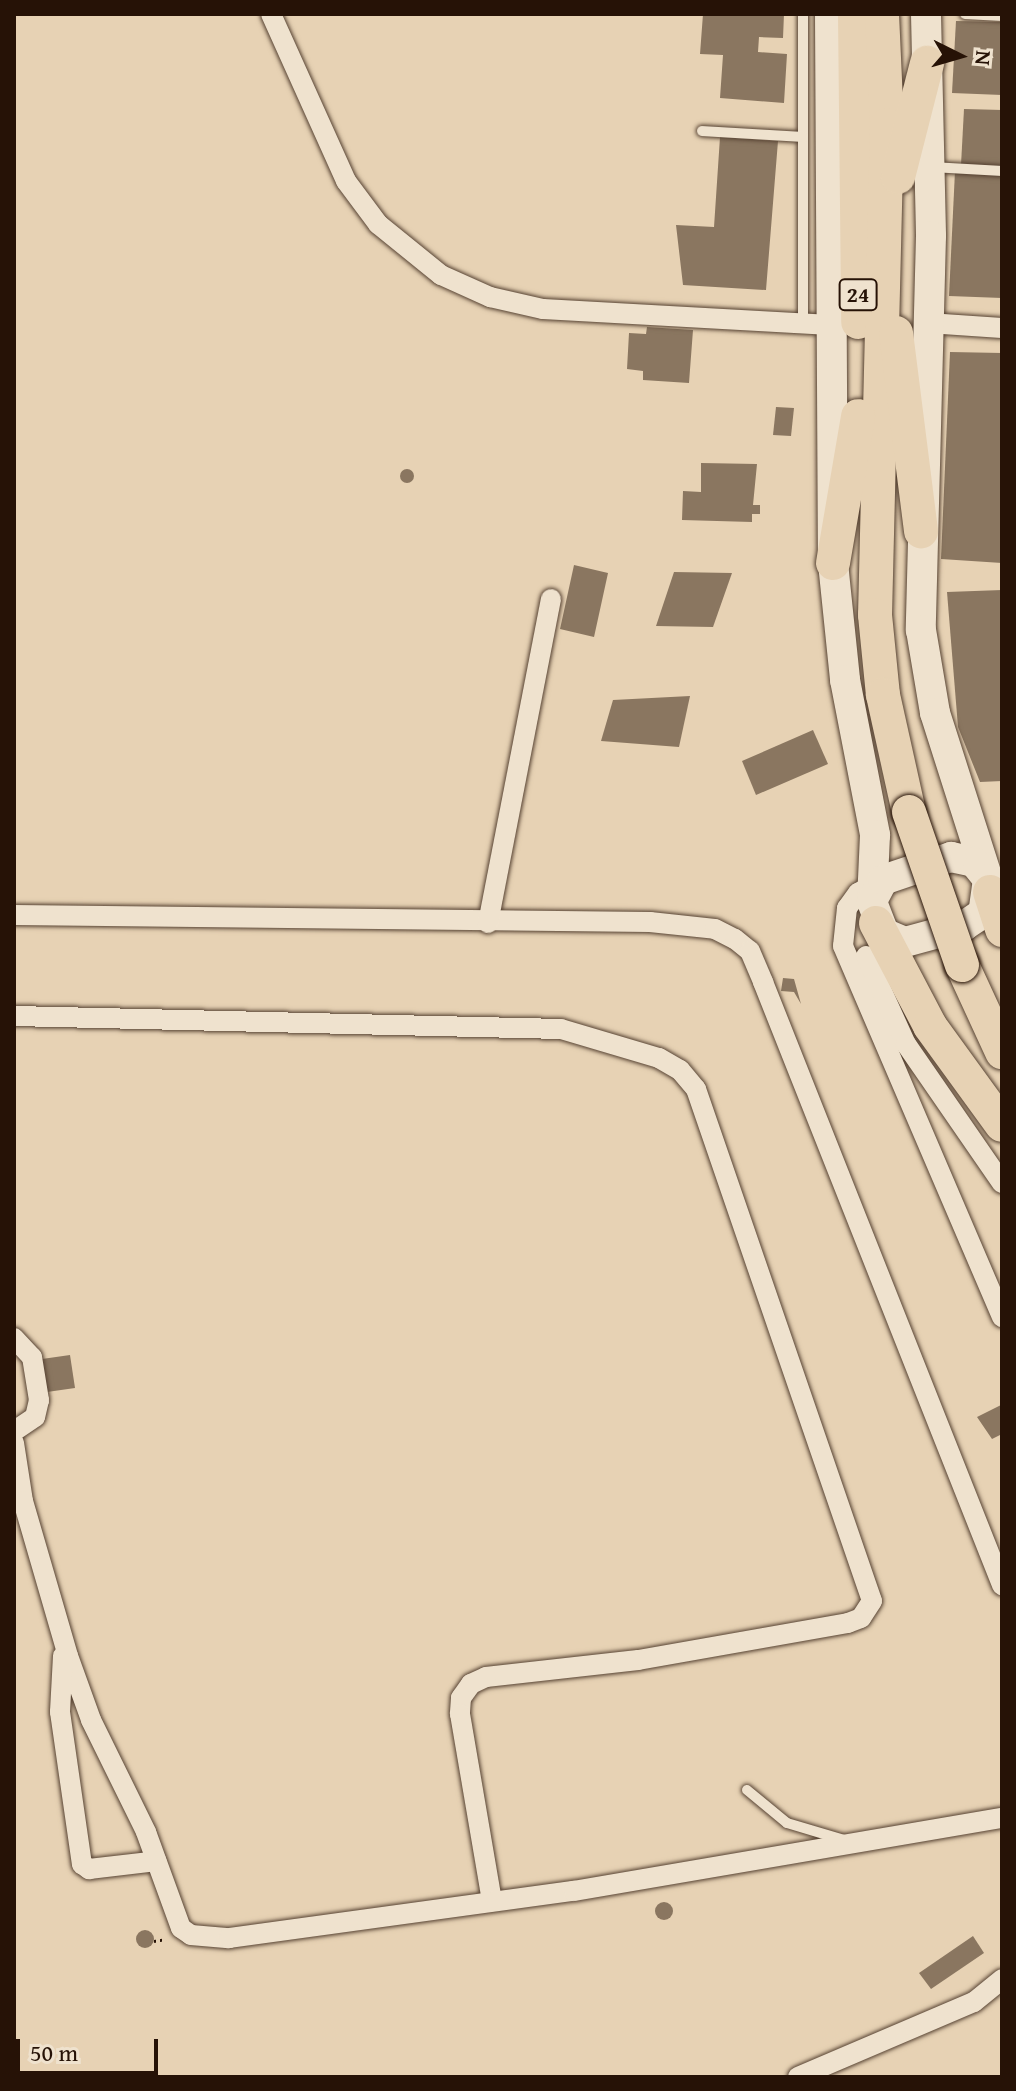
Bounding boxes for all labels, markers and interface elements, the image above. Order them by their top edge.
north arrow [920,16,1000,96]
text: N [967,49,1000,67]
road number: 24 [838,277,878,313]
scale bar [20,2023,162,2073]
text: 50 m [30,2035,78,2070]

